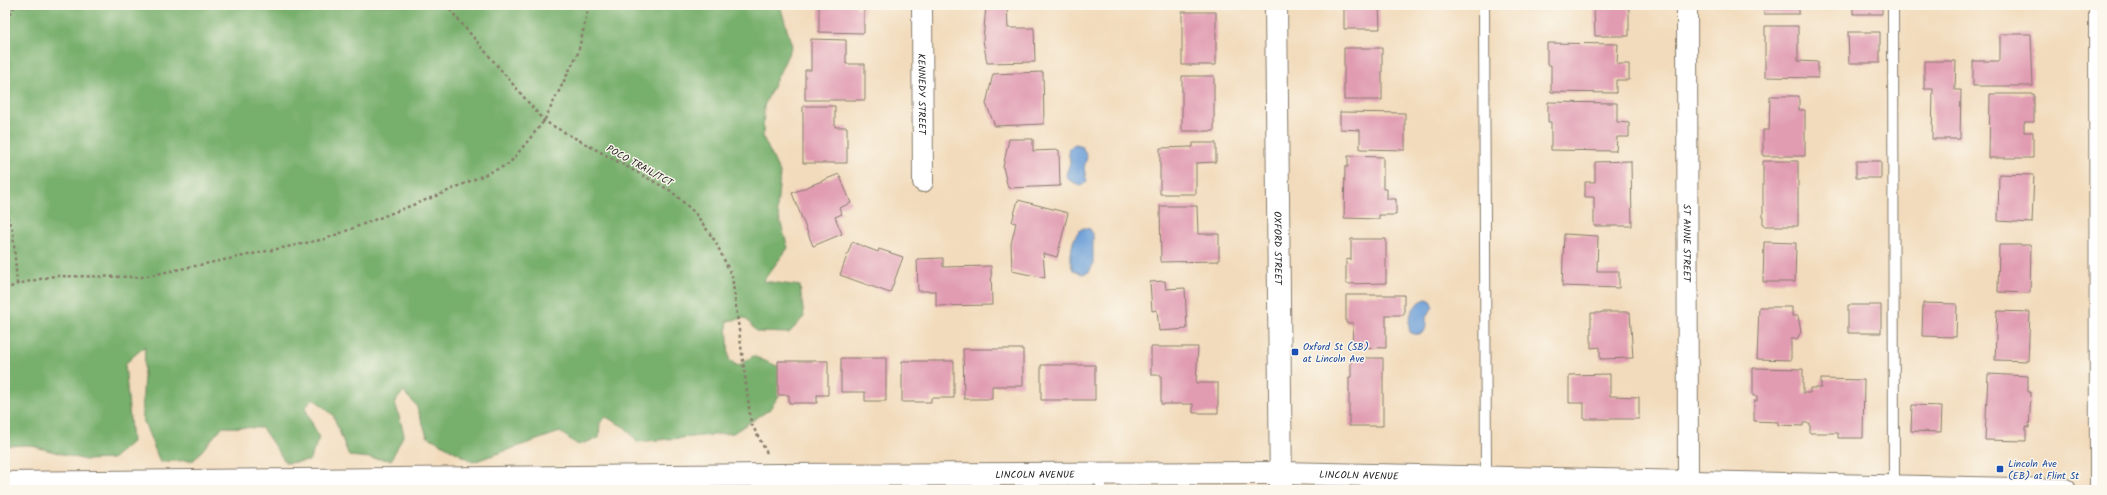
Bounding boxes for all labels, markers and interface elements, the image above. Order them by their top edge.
street label: KENNEDY STREET [913,53,930,136]
street label: POCO TRAIL/TCT [603,141,677,192]
street label: ST ANNE STREET [1678,204,1695,284]
street label: OXFORD STREET [1269,211,1286,287]
place label: Oxford St (SB) at Lincoln Ave [1303,339,1369,367]
marker: Oxford St (SB) at Lincoln Ave [1290,347,1300,357]
place label: Lincoln Ave (EB) at Flint St [2008,456,2079,484]
marker: Lincoln Ave (EB) at Flint St [1995,464,2005,474]
street label: LINCOLN AVENUE [995,467,1076,483]
street label: LINCOLN AVENUE [1319,467,1400,485]

